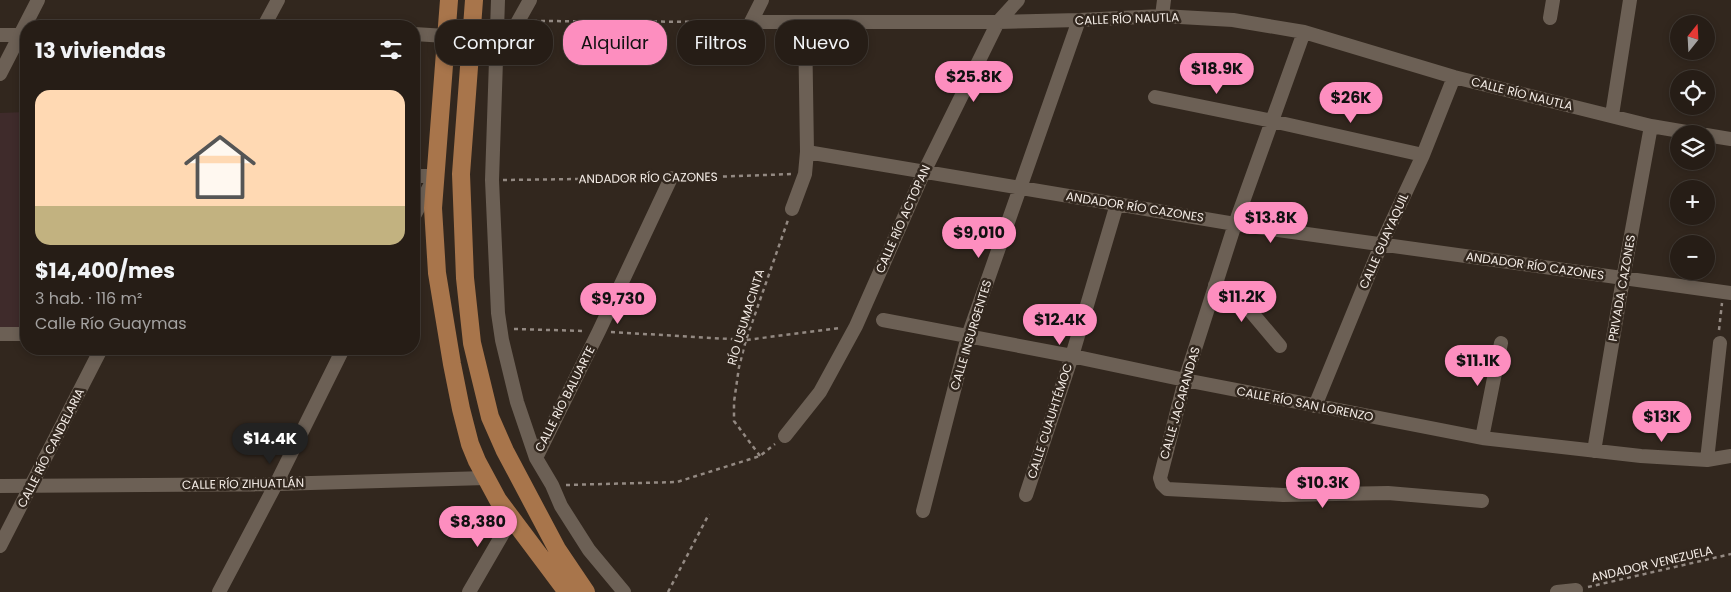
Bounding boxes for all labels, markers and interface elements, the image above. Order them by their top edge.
street label: CALLE RÍO NAUTLA [1075,8,1179,29]
north arrow [1670,15,1715,60]
map controls [1670,15,1715,280]
chip: Comprar [435,20,553,65]
chip: Alquilar [563,20,667,65]
chip: Filtros [677,20,765,65]
chip: Nuevo [775,20,868,65]
text: 13 viviendas [35,36,166,65]
icon: filters [377,36,405,64]
pin: $18.9K [1176,52,1258,95]
text: $18.9K [1191,57,1243,80]
pin: $25.8K [933,61,1015,103]
text: $25.8K [946,65,1002,88]
button: locate [1670,70,1715,115]
street label: CALLE RÍO NAUTLA [1469,73,1575,114]
pin: $26K [1321,82,1381,124]
text: $26K [1330,86,1372,109]
icon: home [175,122,265,212]
button: layers [1670,125,1715,170]
street label: CALLE RÍO ACTOPAN [871,162,934,276]
street label: ANDADOR RÍO CAZONES [578,168,718,187]
button: + [1670,180,1715,225]
street label: ANDADOR RÍO CAZONES [1065,187,1205,226]
street label: CALLE GUAYAQUIL [1355,190,1412,291]
pin: $13.8K [1230,202,1312,244]
text: $13.8K [1245,206,1297,229]
pin: $9,010 [938,216,1020,259]
text: $9,010 [953,221,1005,244]
street label: PRIVADA CAZONES [1604,233,1639,343]
button: − [1670,235,1715,280]
street label: ANDADOR RÍO CAZONES [1465,247,1605,284]
text: $14,400/mes [35,256,175,285]
street label: RÍO USUMACINTA [723,267,768,367]
street label: CALLE INSURGENTES [946,278,995,392]
pin: $11.2K [1201,280,1283,323]
pin: $9,730 [577,282,659,325]
text: $11.2K [1218,285,1266,308]
text: 3 hab. · 116 m² [35,287,142,310]
text: $9,730 [591,287,645,310]
pin: $12.4K [1019,304,1101,346]
text: $12.4K [1034,308,1086,331]
text: Calle Río Guaymas [35,312,187,335]
street label: CALLE RÍO BALUARTE [530,343,599,455]
pin: $11.1K [1437,344,1519,387]
street label: CALLE JACARANDAS [1155,345,1204,461]
text: $11.1K [1456,349,1500,372]
street label: CALLE CUAUHTÉMOC [1023,361,1076,481]
street label: CALLE RÍO SAN LORENZO [1235,382,1375,425]
street label: CALLE RÍO CANDELARIA [13,385,88,510]
pin: $13K [1632,400,1692,443]
text: $13K [1643,405,1681,428]
pin: $14.4K [229,422,311,465]
text: $14.4K [243,427,297,450]
pin: $10.3K [1282,466,1364,509]
text: $10.3K [1297,471,1349,494]
street label: CALLE RÍO ZIHUATLÁN [182,474,304,493]
pin: $8,380 [437,506,519,548]
text: $8,380 [450,510,506,533]
street label: ANDADOR VENEZUELA [1589,541,1714,586]

